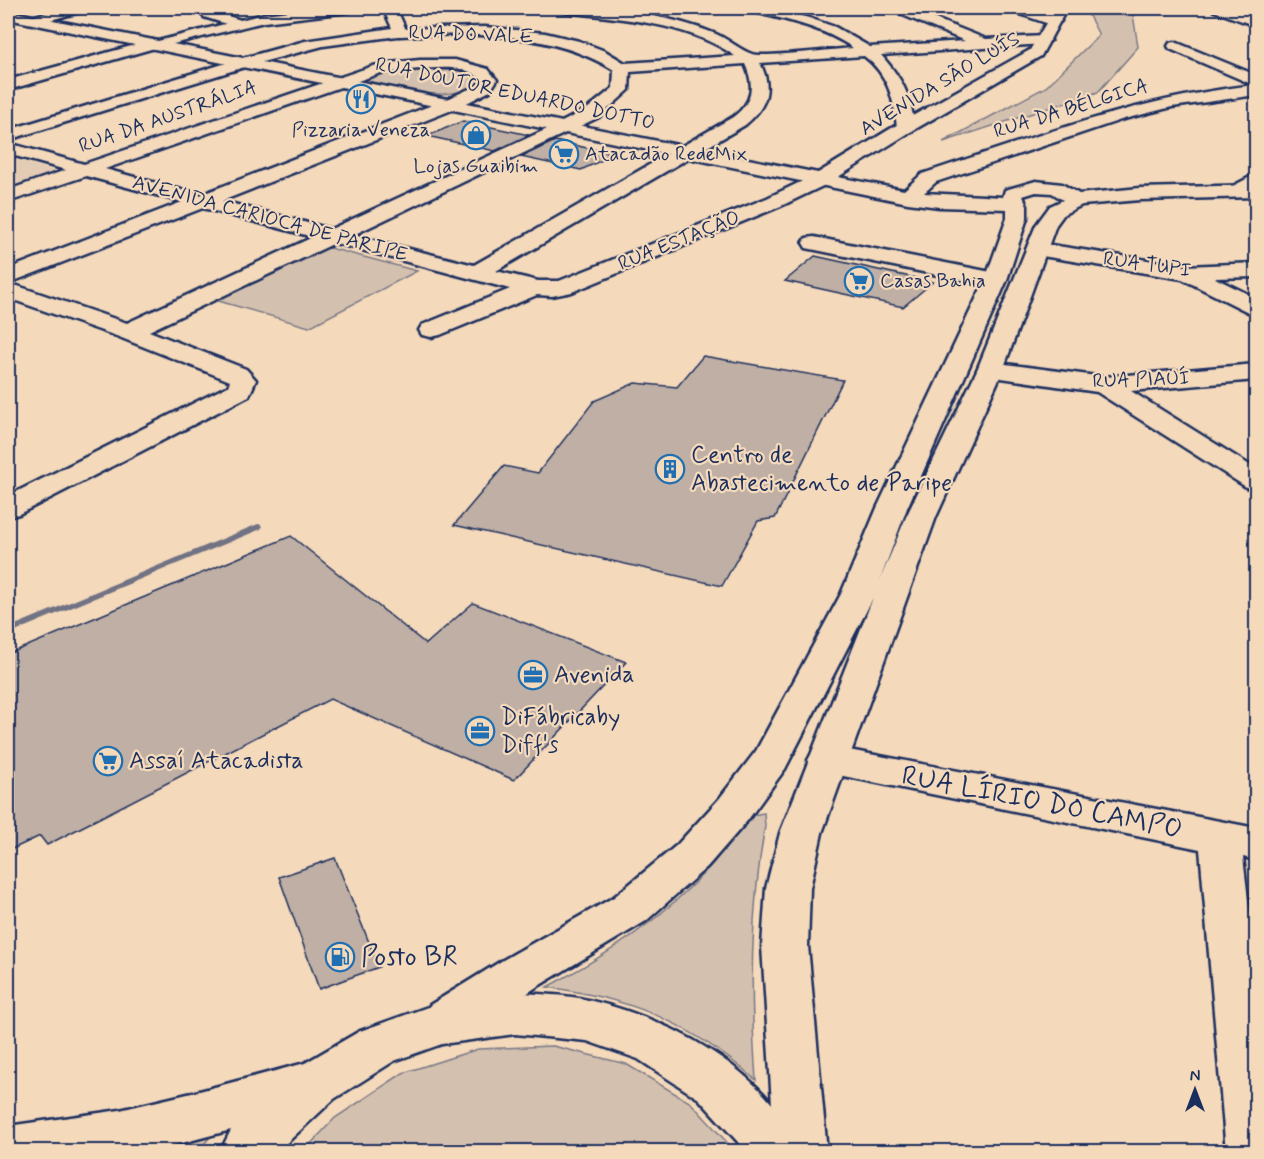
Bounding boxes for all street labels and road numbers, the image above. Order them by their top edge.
street label: RUA DO VALE [408,19,534,51]
street label: AVENIDA SÃO LUÍS [855,25,1025,143]
street label: RUA DOUTOR EDUARDO DOTTO [373,51,657,137]
street label: RUA DA BÉLGICA [990,73,1152,145]
street label: RUA DA AUSTRÁLIA [75,74,261,160]
street label: AVENIDA CARIOCA DE PARIPE [130,169,410,269]
street label: RUA ESTAÇÃO [614,204,744,278]
street label: RUA TUPI [1101,245,1193,285]
street label: RUA PIAUÍ [1092,365,1190,395]
street label: RUA LÍRIO DO CAMPO [898,757,1186,848]

